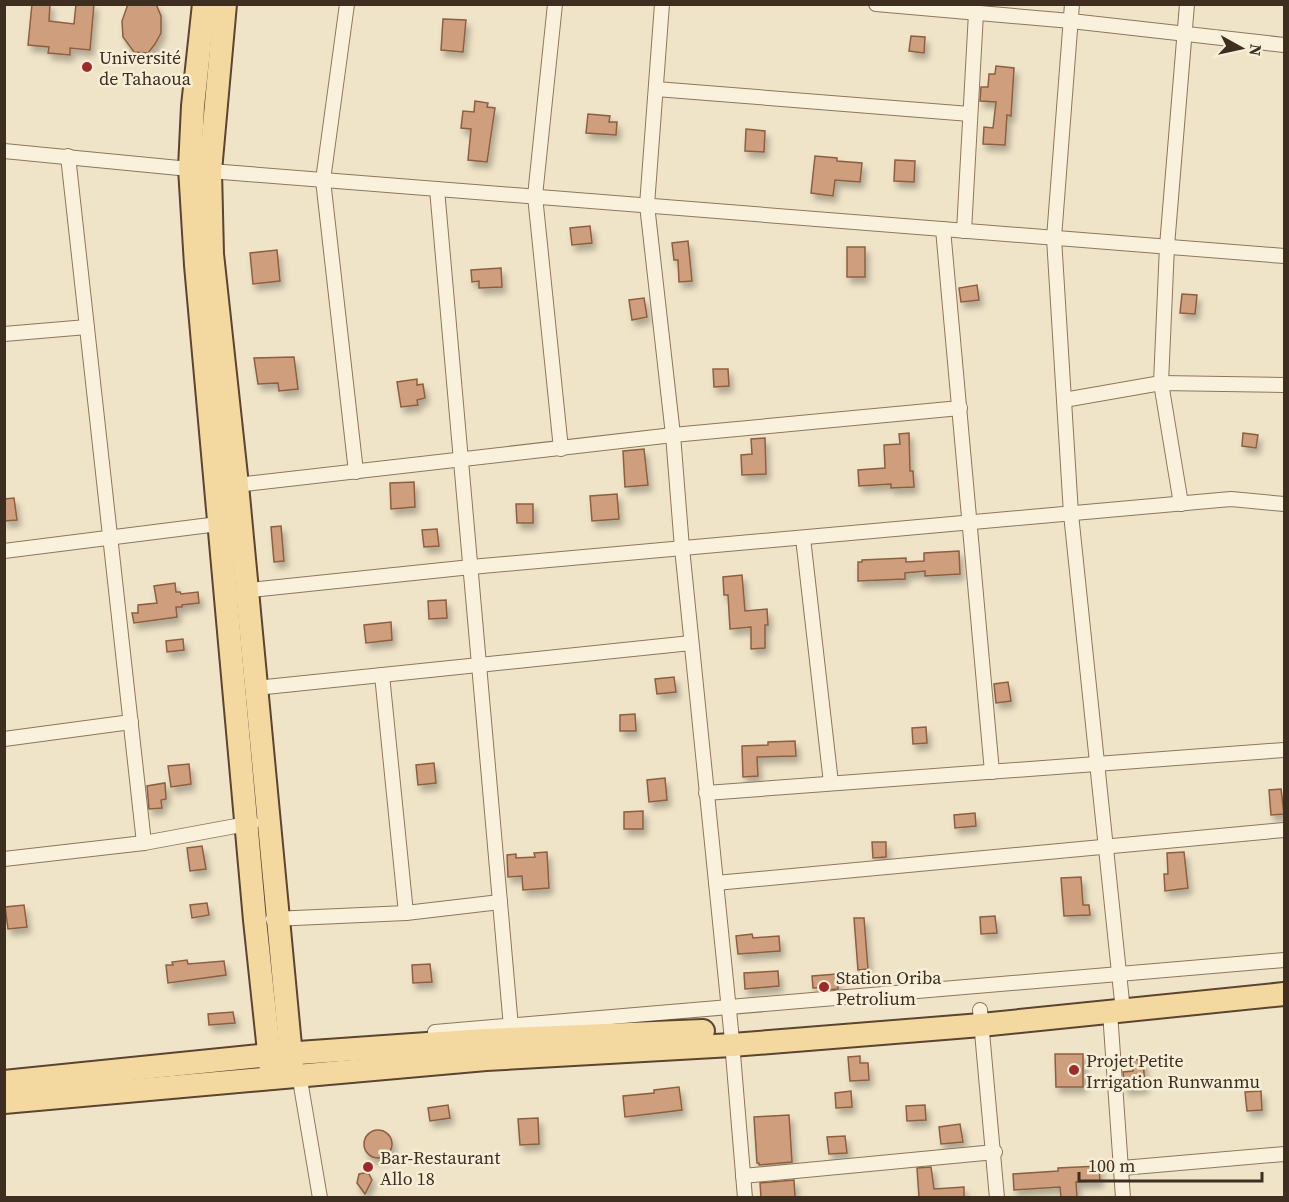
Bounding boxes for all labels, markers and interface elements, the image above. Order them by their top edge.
north arrow [1211,18,1271,78]
text: N [1244,43,1268,58]
place label: Université de Tahaoua [99,45,192,91]
marker: Université de Tahaoua [80,60,94,74]
place label: Station Oriba Petrolium [836,965,942,1011]
marker: Station Oriba Petrolium [817,980,831,994]
place label: Projet Petite Irrigation Runwanmu [1086,1048,1260,1094]
marker: Projet Petite Irrigation Runwanmu [1067,1063,1081,1077]
place label: Bar-Restaurant Allo 18 [380,1145,500,1191]
scale bar [1079,1145,1262,1183]
text: 100 m [1088,1153,1135,1178]
marker: Bar-Restaurant Allo 18 [361,1160,375,1174]

